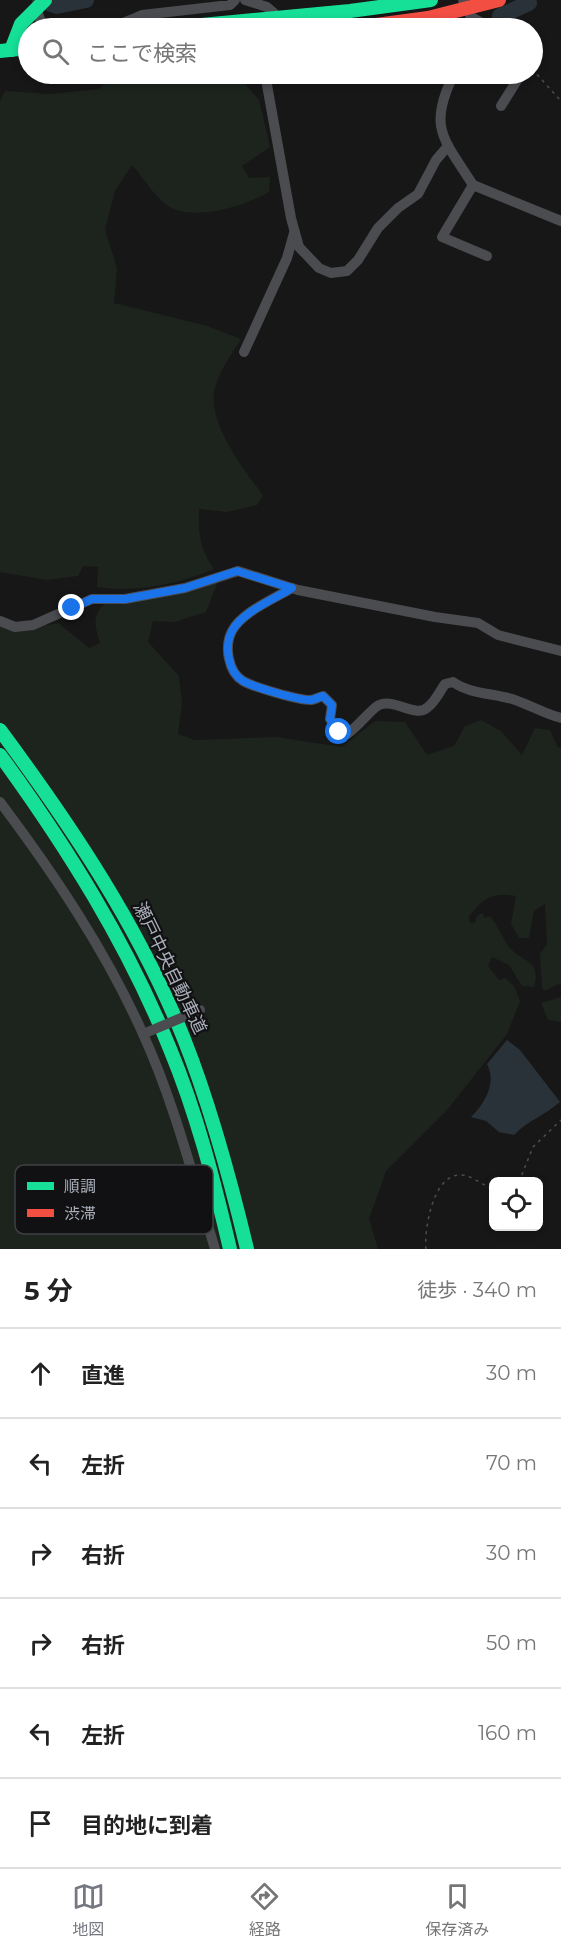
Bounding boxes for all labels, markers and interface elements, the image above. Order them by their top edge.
search box [18,18,543,84]
icon: search [39,35,72,68]
text: ここで検索 [87,40,197,67]
route end [58,594,84,620]
route start [325,718,351,744]
street label: 瀬戸中央自動車道 [129,898,211,1038]
legend [15,1165,213,1234]
text: 順調 [64,1177,96,1196]
map controls [489,1177,543,1231]
button: locate [489,1177,543,1231]
text: 渋滞 [64,1204,96,1223]
text: 5 分 [24,1275,73,1307]
text: 徒歩 · 340 m [417,1278,537,1302]
icon: ahead [24,1357,57,1390]
text: 30 m [486,1361,537,1385]
text: 直進 [81,1362,125,1389]
icon: left [24,1447,57,1480]
text: 70 m [486,1451,537,1475]
text: 左折 [81,1452,125,1479]
icon: right [24,1537,57,1570]
text: 30 m [486,1541,537,1565]
text: 右折 [81,1542,125,1569]
icon: right [24,1627,57,1660]
text: 50 m [486,1631,537,1655]
text: 右折 [81,1632,125,1659]
icon: left [24,1717,57,1750]
text: 160 m [478,1721,537,1745]
text: 左折 [81,1722,125,1749]
icon: arrive [24,1807,57,1840]
text: 目的地に到着 [81,1812,213,1839]
tab: 地図 [72,1880,105,1940]
tab: 経路 [248,1880,281,1940]
tab: 保存済み [425,1880,489,1940]

